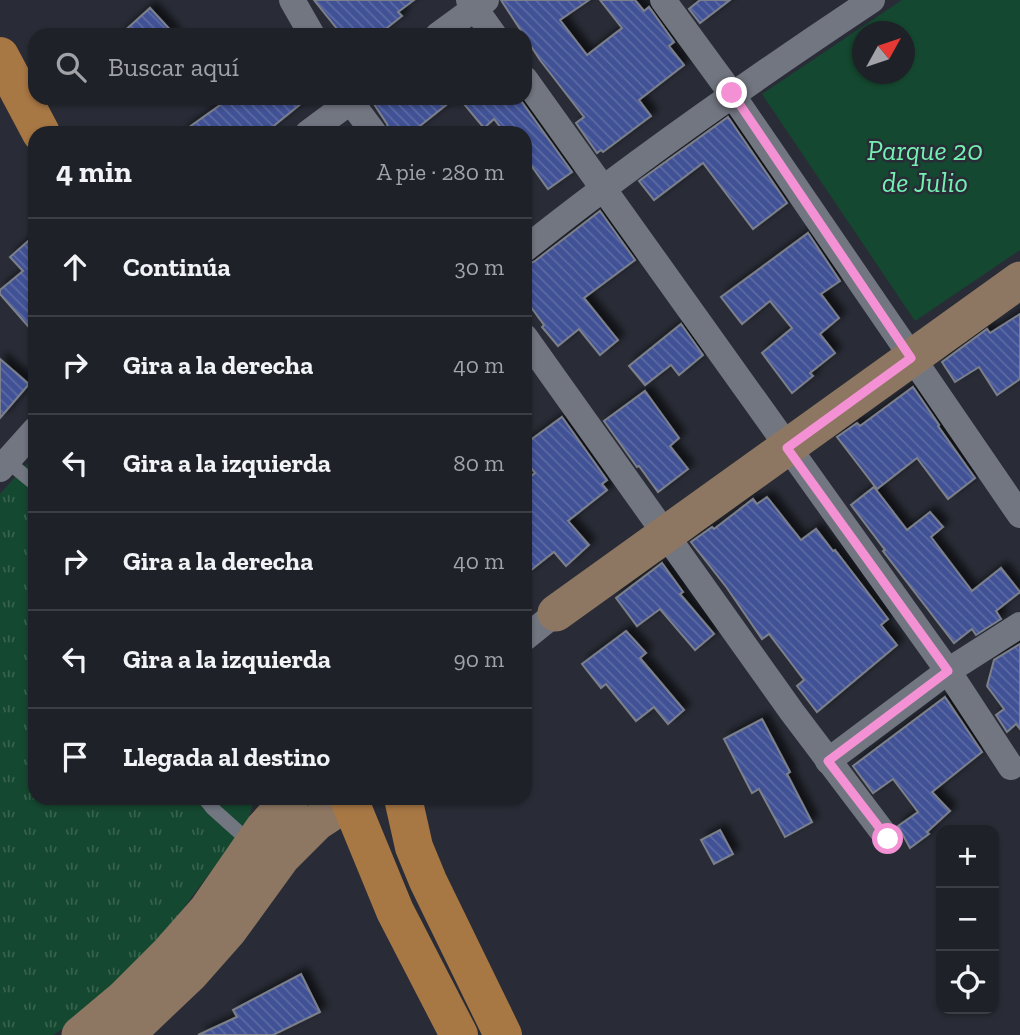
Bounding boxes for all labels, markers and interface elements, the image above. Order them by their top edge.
north arrow [852,21,915,84]
search box [28,28,532,105]
icon: search [52,48,90,86]
text: Buscar aquí [108,51,239,83]
route end [716,77,747,108]
park label: Parque 20 de Julio [867,134,983,199]
text: 4 min [56,154,132,190]
text: A pie · 280 m [377,158,504,186]
icon: ahead [56,248,94,286]
text: Continúa [123,251,231,283]
text: 30 m [454,253,504,281]
icon: right [56,346,94,384]
text: Gira a la derecha [123,349,313,381]
text: 40 m [453,351,504,379]
icon: left [56,444,94,482]
text: Gira a la izquierda [123,447,331,479]
text: 80 m [453,449,504,477]
icon: right [56,542,94,580]
text: Gira a la derecha [123,545,313,577]
text: 40 m [453,547,504,575]
icon: left [56,640,94,678]
text: Gira a la izquierda [123,643,331,675]
text: 90 m [453,645,504,673]
icon: arrive [56,738,94,776]
text: Llegada al destino [123,741,330,773]
route start [872,823,903,854]
map controls [936,825,999,1014]
button: + [936,825,999,888]
button: − [936,888,999,951]
button: locate [936,951,999,1014]

